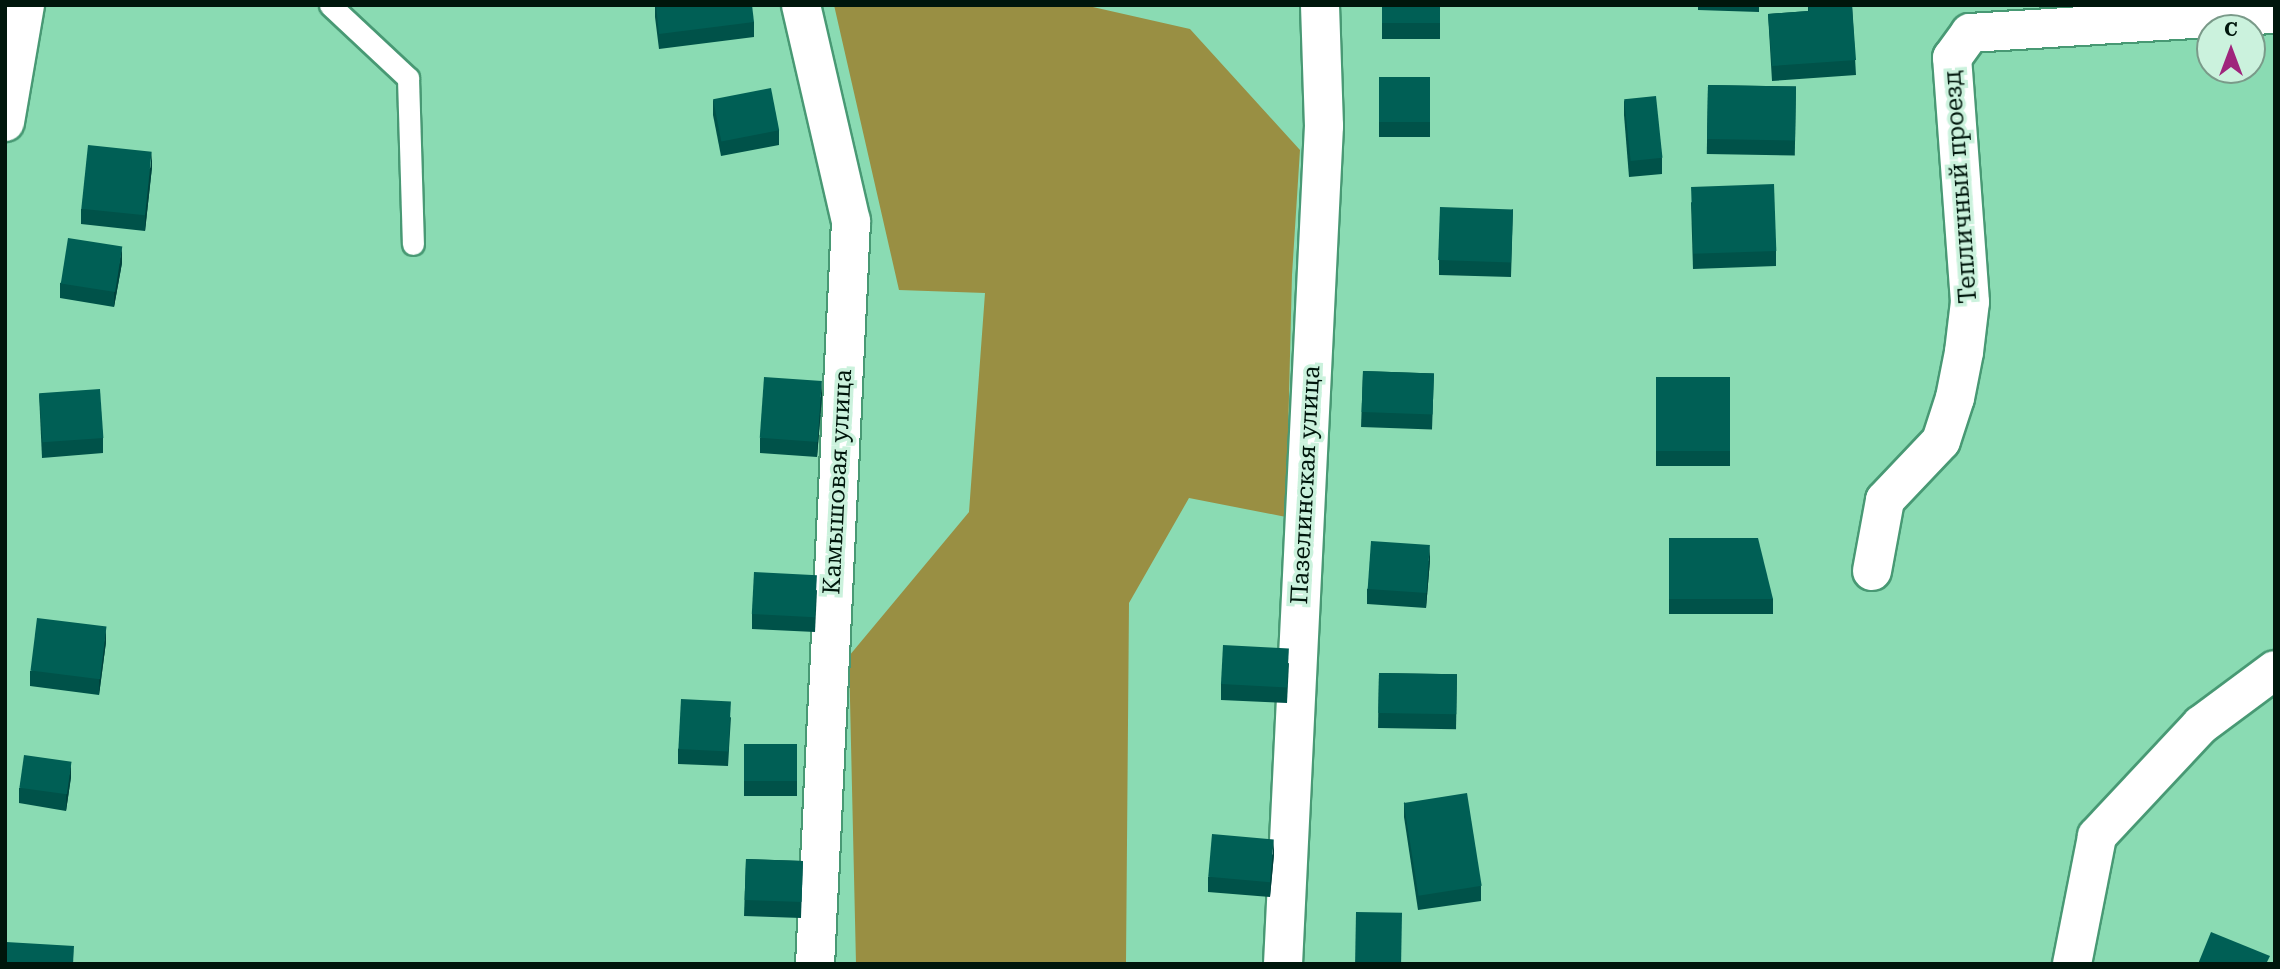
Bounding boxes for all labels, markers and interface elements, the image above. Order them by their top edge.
north arrow [2196,14,2266,84]
text: С [2224,18,2238,41]
street label: Тепличный проезд [1938,70,1984,304]
street label: Пазелинская улица [1285,365,1327,605]
street label: Камышовая улица [818,369,858,595]

